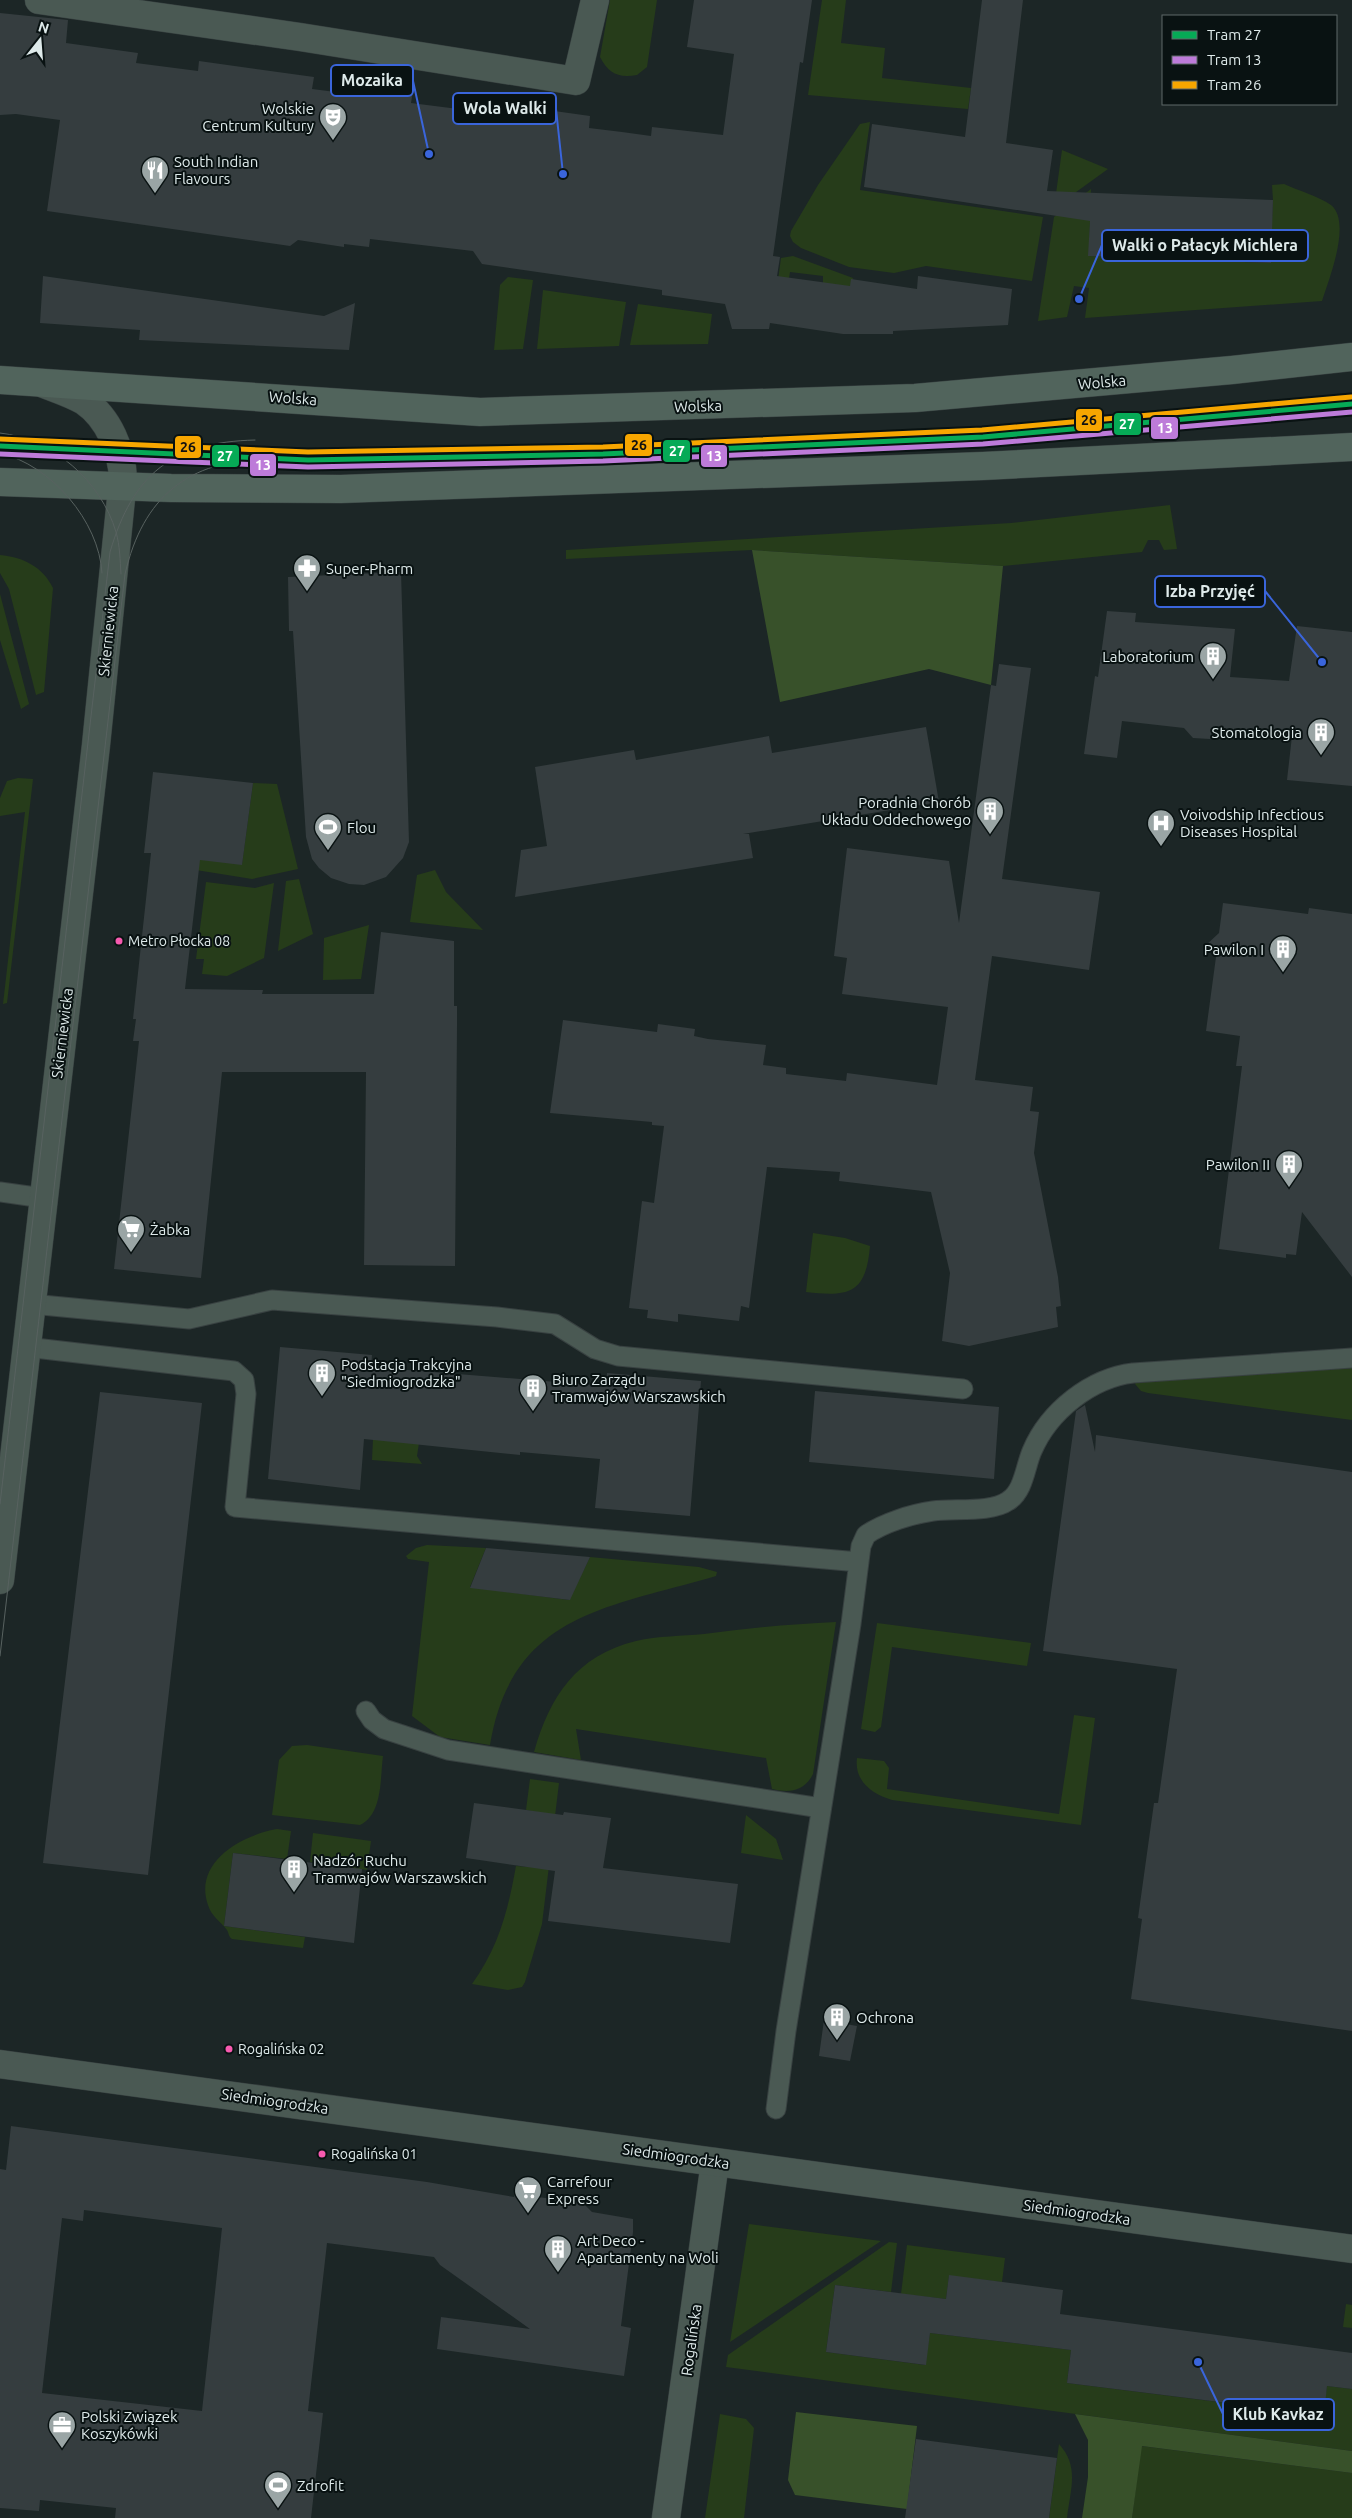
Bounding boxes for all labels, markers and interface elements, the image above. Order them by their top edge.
north arrow [15,15,65,65]
legend [1162,15,1337,105]
text: N [36,18,51,37]
text: Tram 27 [1207,26,1262,43]
text: Tram 13 [1207,51,1262,68]
callout: Mozaika [331,65,413,96]
text: Mozaika [341,71,403,89]
text: Tram 26 [1207,76,1262,93]
callout: Wola Walki [453,93,556,124]
text: Wola Walki [463,99,547,117]
place label: Wolskie Centrum Kultury [202,100,314,134]
theatre icon: Wolskie Centrum Kultury [318,102,348,141]
place label: South Indian Flavours [174,153,258,187]
restaurant icon: South Indian Flavours [140,155,170,194]
callout: Walki o Pałacyk Michlera [1102,230,1308,261]
text: Walki o Pałacyk Michlera [1112,236,1298,254]
street label: Wolska [1077,371,1127,393]
street label: Wolska [268,388,318,408]
street label: Wolska [674,397,722,415]
line badge: 26 [1075,408,1103,432]
text: 26 [1081,412,1097,428]
line badge: 27 [1113,412,1142,436]
text: 27 [1119,416,1135,432]
line badge: 13 [1150,416,1179,440]
text: 13 [1157,420,1173,436]
line badge: 26 [624,433,653,457]
line badge: 26 [174,435,202,459]
text: 26 [631,437,647,453]
text: 26 [180,439,196,455]
line badge: 27 [662,439,691,463]
text: 27 [669,443,685,459]
line badge: 27 [211,444,240,468]
line badge: 13 [700,444,728,468]
text: 27 [217,448,233,464]
text: 13 [706,448,722,464]
line badge: 13 [249,453,277,477]
text: 13 [255,457,271,473]
pharmacy icon: Super-Pharm [292,553,322,592]
place label: Super-Pharm [326,560,413,577]
callout: Izba Przyjęć [1155,576,1265,607]
text: Izba Przyjęć [1165,582,1255,601]
street label: Skierniewicka [95,585,121,677]
building icon: Laboratorium [1198,641,1228,680]
place label: Laboratorium [1102,648,1194,665]
building icon: Stomatologia [1306,717,1336,756]
place label: Stomatologia [1212,724,1302,741]
place label: Poradnia Chorób Układu Oddechowego [822,794,971,828]
building icon: Poradnia Chorób Układu Oddechowego [975,796,1005,835]
place label: Voivodship Infectious Diseases Hospital [1180,806,1324,840]
hospital icon: Voivodship Infectious Diseases Hospital [1146,808,1176,847]
sports icon: Flou [313,812,343,851]
place label: Flou [347,819,376,836]
place label: Metro Płocka 08 [128,933,230,949]
building icon: Pawilon I [1268,934,1298,973]
marker: Metro Płocka 08 [114,936,124,946]
place label: Pawilon I [1204,941,1264,958]
street label: Skierniewicka [48,987,76,1079]
building icon: Pawilon II [1274,1149,1304,1188]
place label: Pawilon II [1206,1156,1270,1173]
supermarket icon: Żabka [116,1214,146,1253]
place label: Żabka [150,1221,190,1238]
place label: Podstacja Trakcyjna "Siedmiogrodzka" [341,1356,472,1390]
building icon: Podstacja Trakcyjna "Siedmiogrodzka" [307,1358,337,1397]
place label: Biuro Zarządu Tramwajów Warszawskich [552,1371,726,1405]
building icon: Biuro Zarządu Tramwajów Warszawskich [518,1373,548,1412]
place label: Nadzór Ruchu Tramwajów Warszawskich [313,1852,487,1886]
building icon: Nadzór Ruchu Tramwajów Warszawskich [279,1854,309,1893]
building icon: Ochrona [822,2002,852,2041]
place label: Ochrona [856,2009,914,2026]
place label: Rogalińska 02 [238,2041,325,2057]
marker: Rogalińska 02 [224,2044,234,2054]
street label: Siedmiogrodzka [220,2085,330,2117]
street label: Siedmiogrodzka [621,2140,731,2172]
place label: Rogalińska 01 [331,2146,418,2162]
marker: Rogalińska 01 [317,2149,327,2159]
place label: Carrefour Express [547,2173,613,2207]
supermarket icon: Carrefour Express [513,2175,543,2214]
street label: Siedmiogrodzka [1022,2196,1132,2228]
place label: Art Deco - Apartamenty na Woli [577,2232,719,2266]
building icon: Art Deco - Apartamenty na Woli [543,2234,573,2273]
street label: Rogalińska [678,2303,704,2377]
callout: Klub Kavkaz [1223,2399,1334,2430]
text: Klub Kavkaz [1232,2405,1324,2423]
place label: Polski Związek Koszykówki [81,2408,178,2442]
office icon: Polski Związek Koszykówki [47,2410,77,2449]
sports icon: Zdrofit [263,2470,293,2509]
place label: Zdrofit [297,2477,344,2494]

